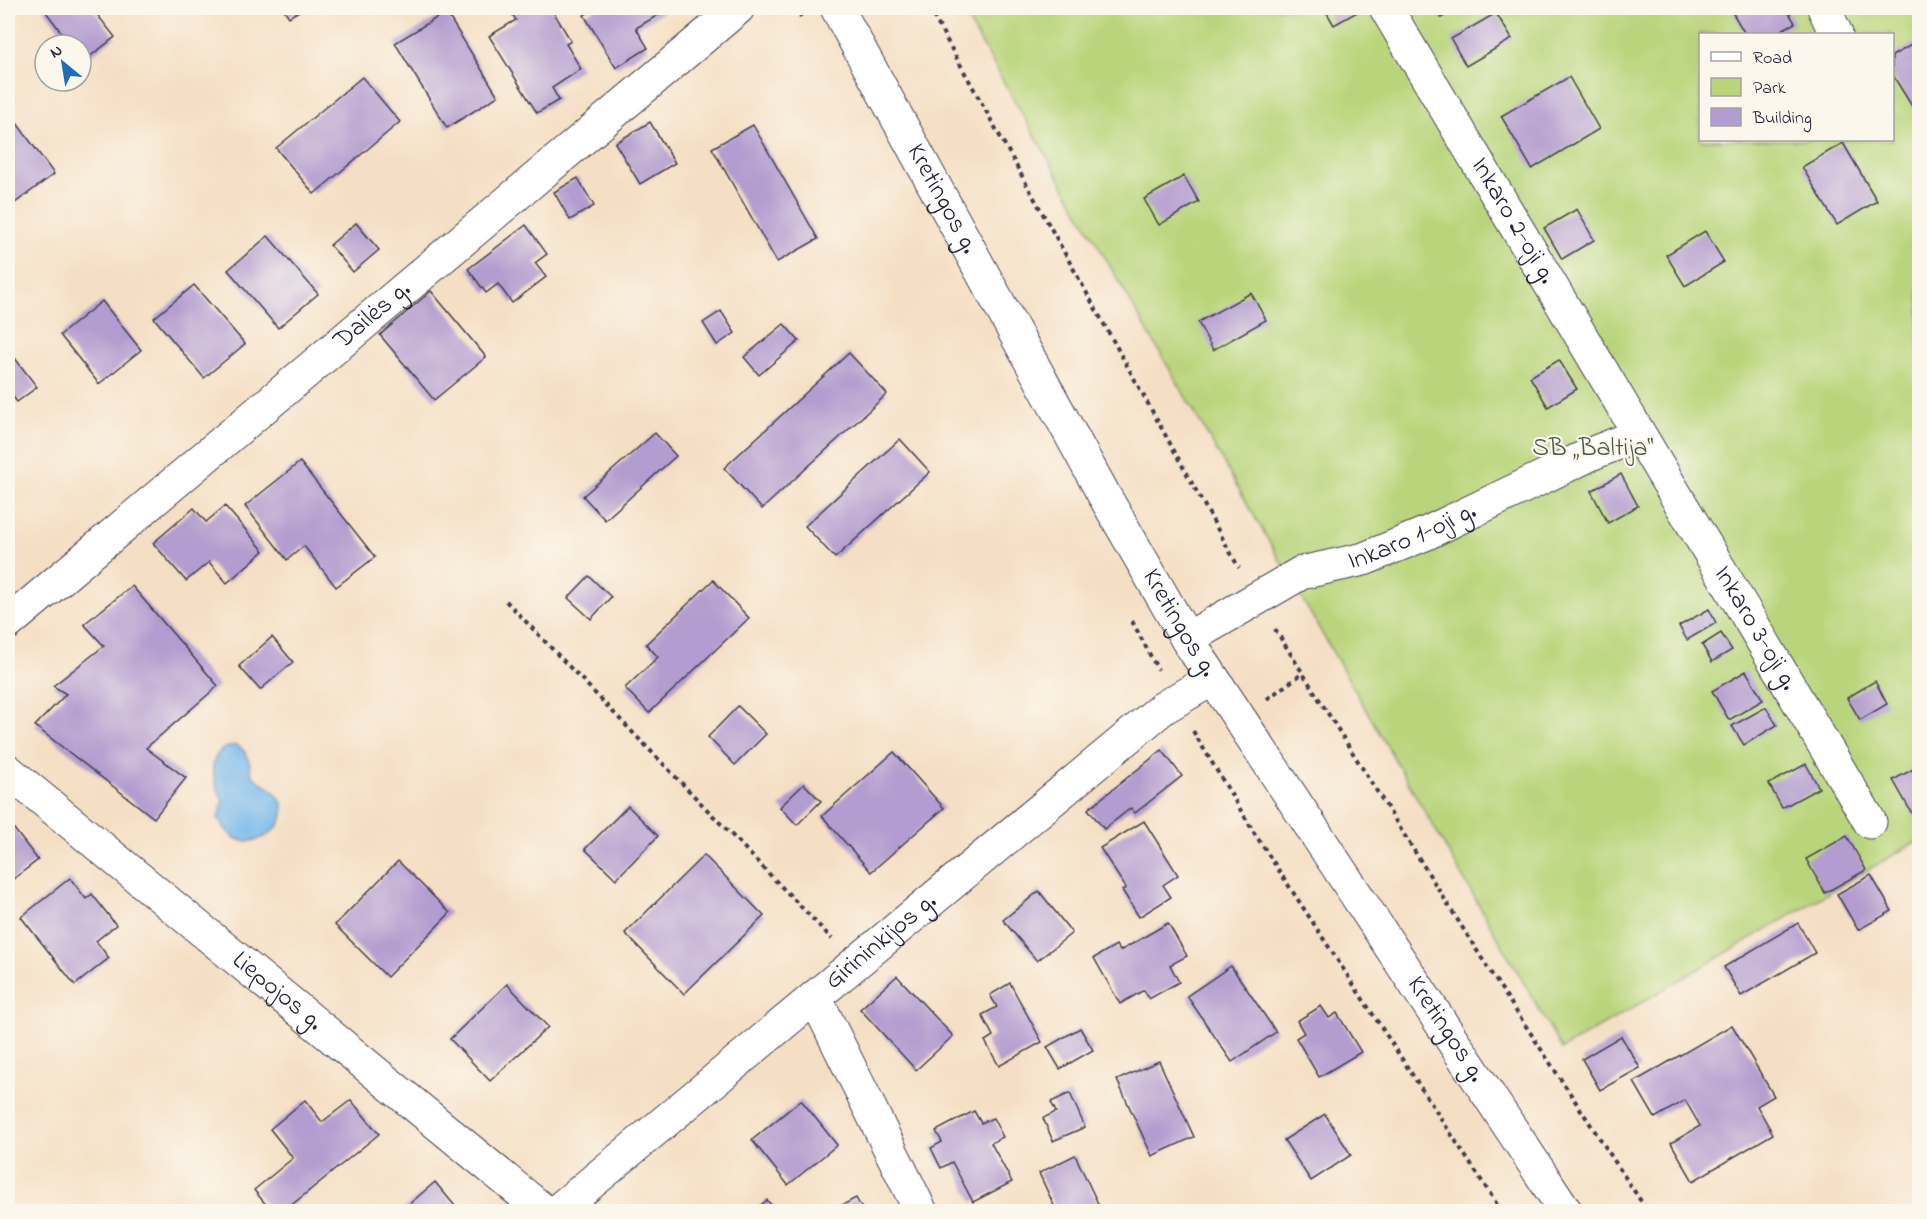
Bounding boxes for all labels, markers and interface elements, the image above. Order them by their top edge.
north arrow [33,33,93,93]
legend [1699,33,1894,141]
text: N [46,39,67,65]
text: Road [1753,46,1792,72]
text: Park [1753,76,1786,102]
text: Building [1752,106,1812,133]
street label: Kretingos g. [896,137,987,261]
street label: Inkaro 2-oji g. [1460,151,1565,292]
street label: Dailės g. [325,272,420,360]
park label: SB „Baltija“ [1532,430,1654,468]
street label: Inkaro 1-oji g. [1345,493,1483,581]
street label: Inkaro 3-oji g. [1703,559,1807,698]
street label: Kretingos g. [1132,562,1226,685]
street label: Girininkijos g. [817,884,946,1000]
street label: Liepojos g. [223,943,331,1041]
street label: Kretingos g. [1396,969,1495,1090]

